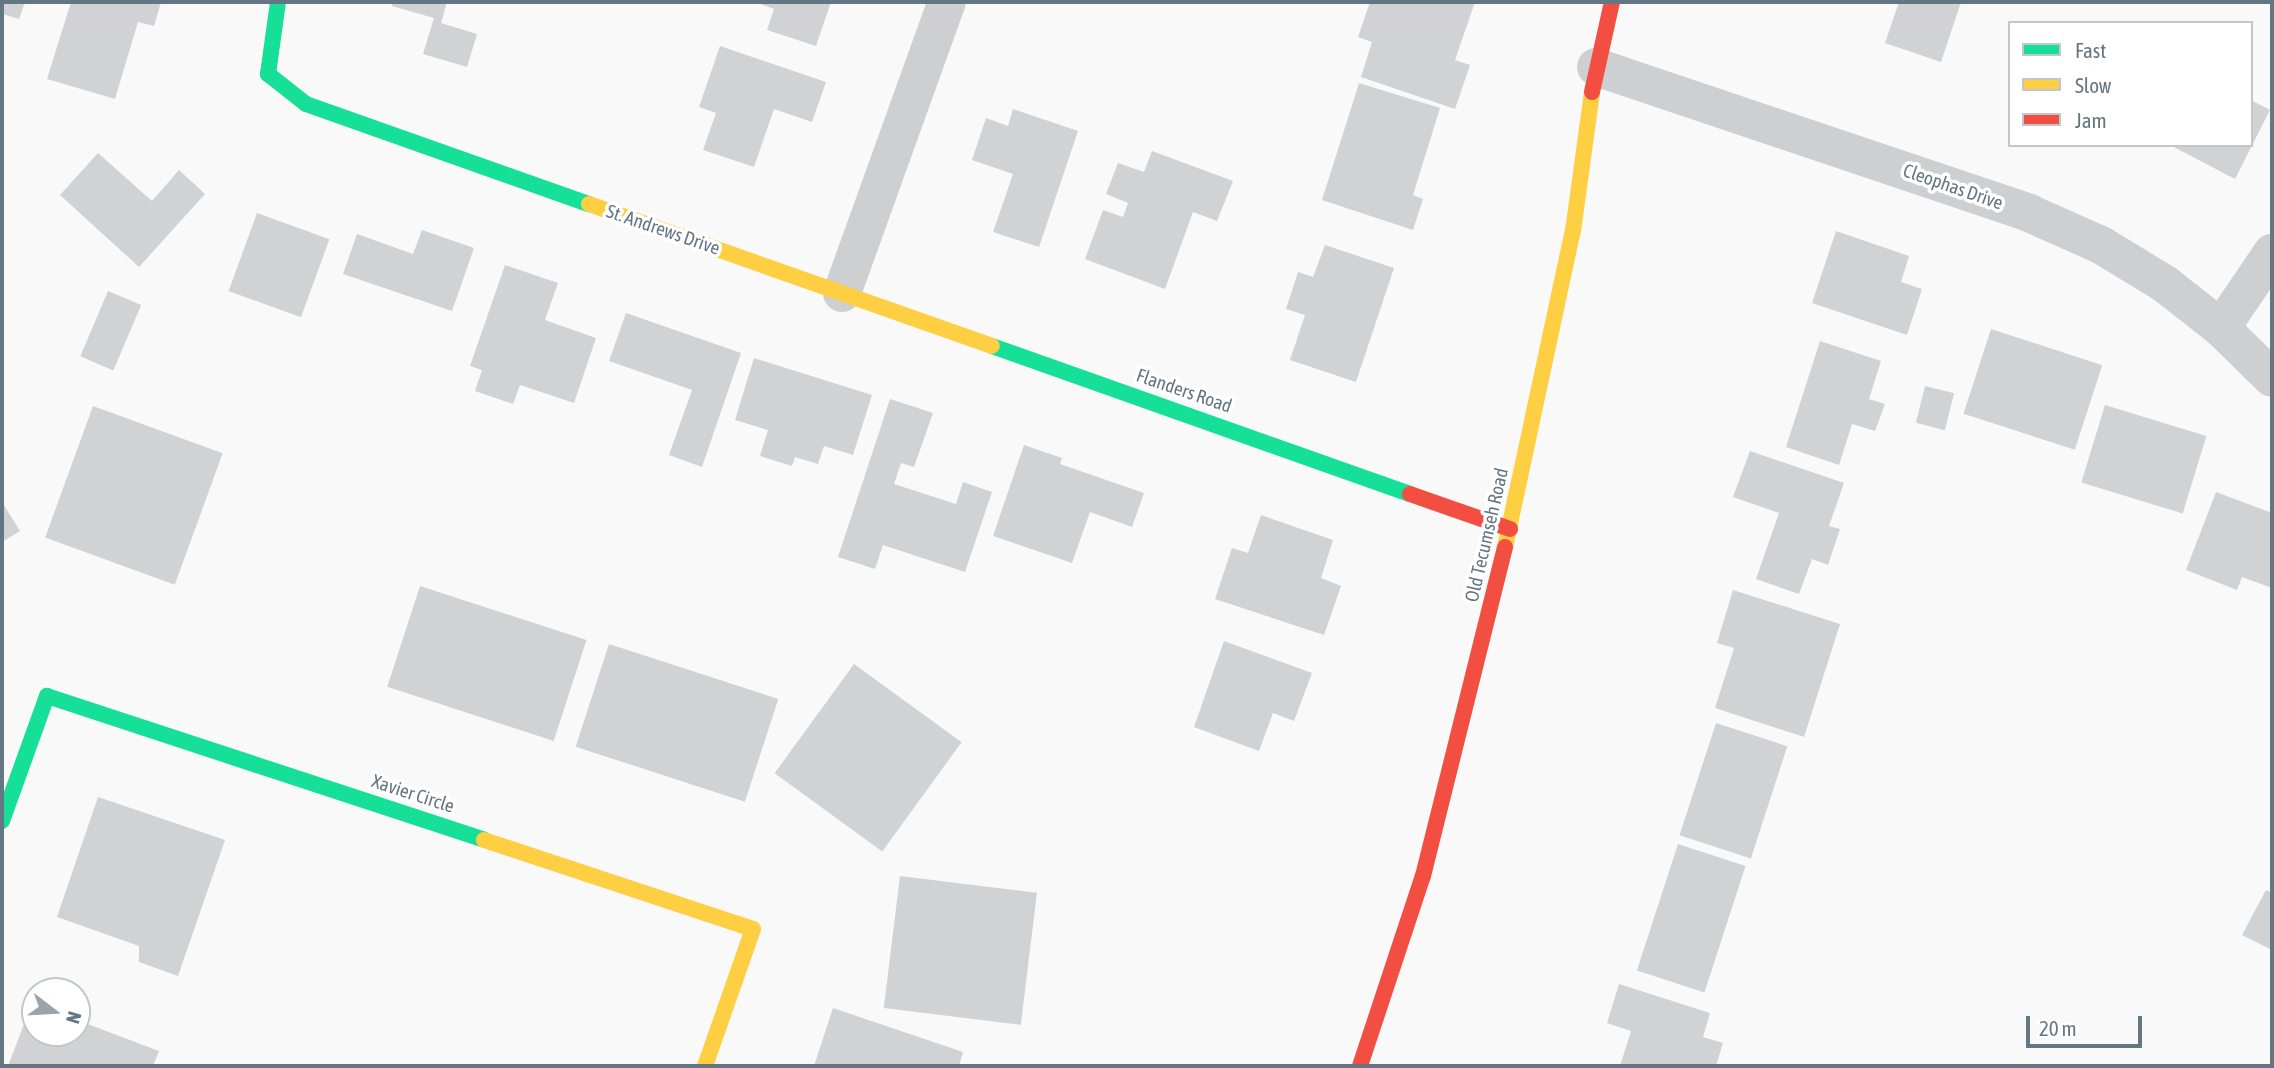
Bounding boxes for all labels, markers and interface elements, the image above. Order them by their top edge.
legend [2008,21,2253,147]
text: Fast [2075,38,2106,62]
text: Slow [2075,73,2111,97]
text: Jam [2075,108,2107,132]
street label: Cleophas Drive [1900,159,2006,215]
street label: St. Andrews Drive [603,200,723,260]
street label: Flanders Road [1133,364,1235,418]
street label: Old Tecumseh Road [1461,466,1513,604]
street label: Xavier Circle [369,770,457,818]
north arrow [21,977,91,1047]
scale bar [2029,1002,2144,1046]
text: N [62,1009,86,1026]
text: 20 m [2039,1016,2077,1040]

